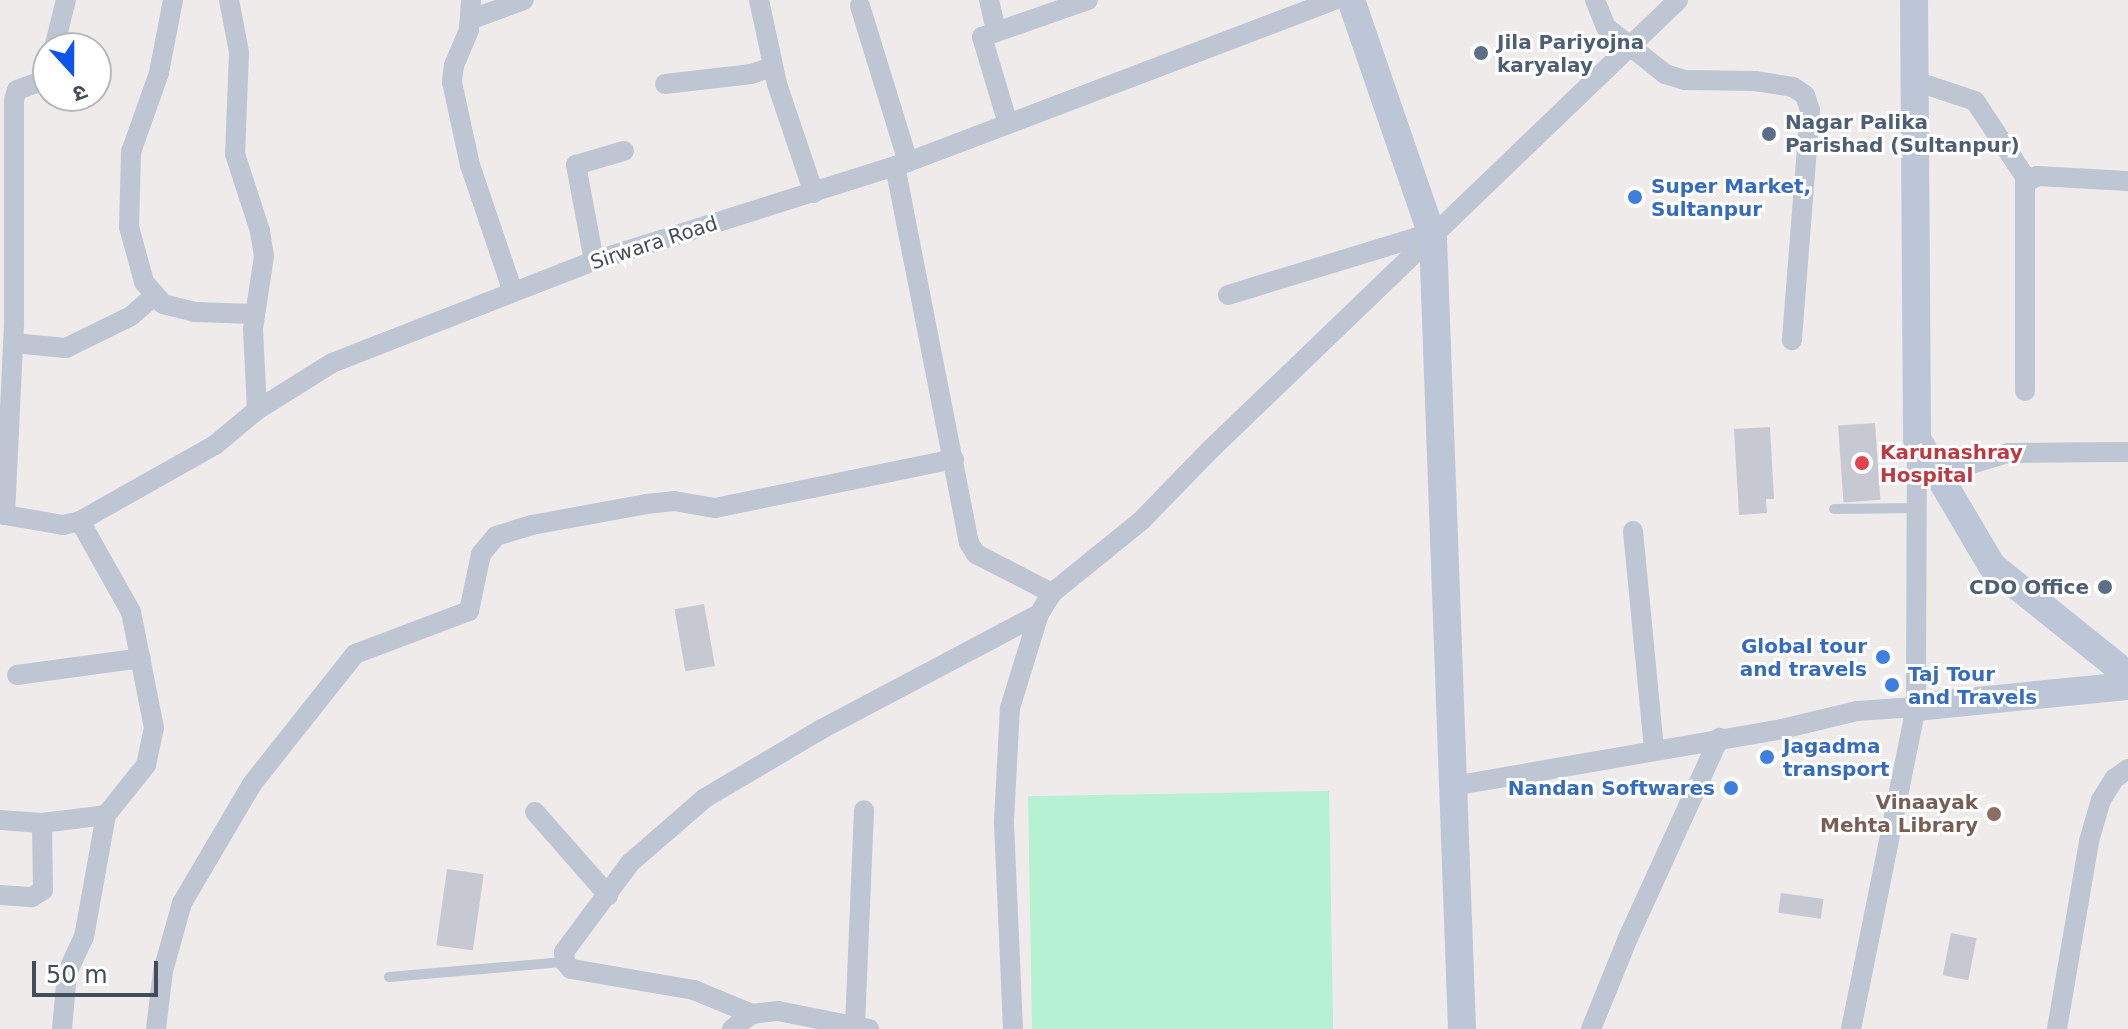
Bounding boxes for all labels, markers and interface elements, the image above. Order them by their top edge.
place label: Jila Pariyojna karyalay [1497,30,1644,77]
north arrow [32,32,112,112]
marker: Jila Pariyojna karyalay [1472,44,1490,62]
text: उ [70,79,91,107]
place label: Nagar Palika Parishad (Sultanpur) [1785,110,2020,157]
marker: Nagar Palika Parishad (Sultanpur) [1760,125,1778,143]
place label: Super Market, Sultanpur [1651,174,1811,221]
marker: Super Market, Sultanpur [1626,188,1644,206]
street label: Sirwara Road [587,211,721,275]
place label: Karunashray Hospital [1880,440,2023,487]
marker: Karunashray Hospital [1851,452,1873,474]
place label: CDO Office [1969,575,2089,599]
marker: CDO Office [2096,578,2114,596]
place label: Global tour and travels [1740,634,1867,681]
marker: Global tour and travels [1874,648,1892,666]
place label: Taj Tour and Travels [1908,662,2037,709]
marker: Taj Tour and Travels [1883,676,1901,694]
place label: Jagadma transport [1783,734,1890,781]
marker: Jagadma transport [1758,748,1776,766]
place label: Nandan Softwares [1508,776,1715,800]
marker: Nandan Softwares [1722,779,1740,797]
place label: Vinaayak Mehta Library [1820,790,1978,837]
marker: Vinaayak Mehta Library [1985,805,2003,823]
scale bar [36,945,162,995]
text: 50 m [46,961,108,989]

